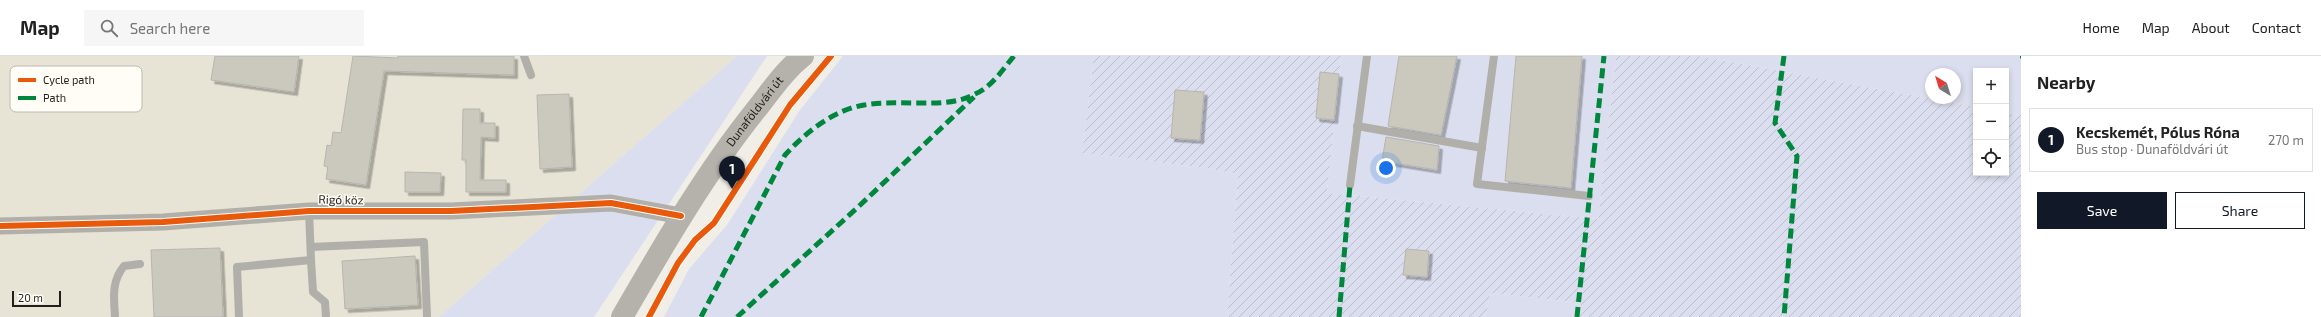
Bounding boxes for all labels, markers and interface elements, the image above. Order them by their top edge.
search box [84,10,364,46]
text: Map [20,16,60,39]
icon: search [98,17,120,39]
text: Search here [130,19,210,37]
text: Home [2083,19,2120,36]
text: Map [2142,19,2170,36]
text: About [2192,19,2230,36]
text: Contact [2252,19,2301,36]
legend [10,66,142,112]
north arrow [1925,68,1961,104]
map controls [1973,68,2009,176]
button: + [1973,68,2009,104]
street label: Dunaföldvári út [723,72,786,149]
text: Nearby [2037,72,2095,92]
text: Cycle path [43,73,95,86]
text: Path [43,91,66,104]
button: − [1973,104,2009,140]
text: Kecskemét, Pólus Róna [2076,123,2240,141]
text: 1 [2048,132,2054,148]
text: 270 m [2268,132,2304,148]
button: locate [1973,140,2009,176]
text: Bus stop · Dunaföldvári út [2076,141,2228,157]
pin: 1 [719,156,745,189]
your location [1376,158,1396,178]
street label: Rigó köz [318,192,364,206]
button: Save [2037,192,2167,229]
button: Share [2175,192,2305,229]
scale bar [12,289,61,308]
text: 20 m [18,291,43,304]

